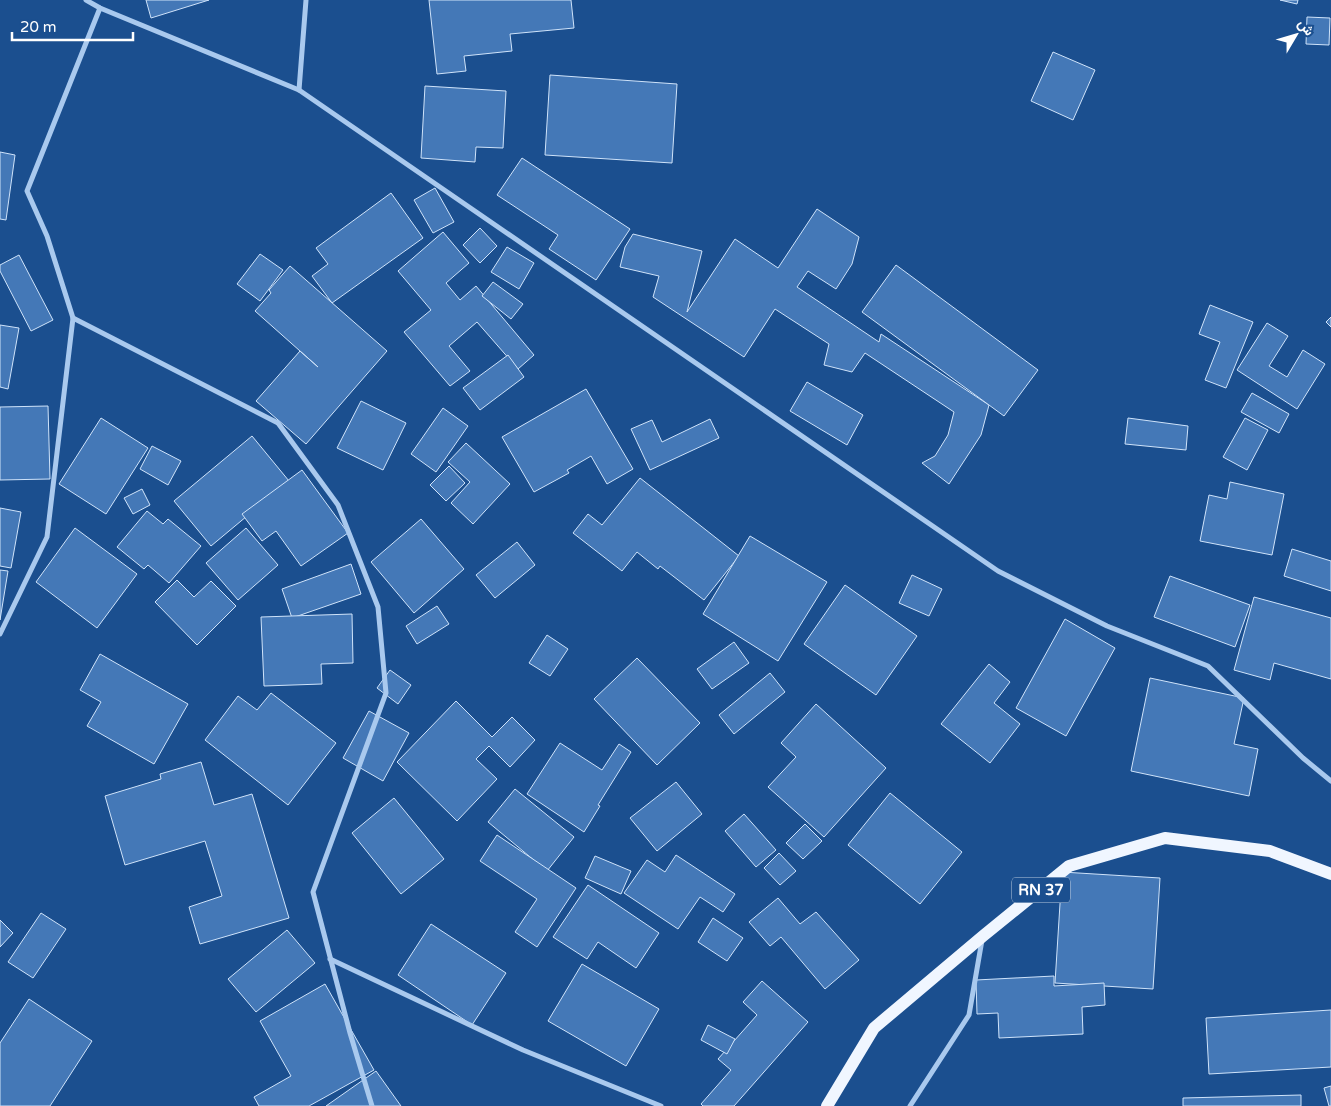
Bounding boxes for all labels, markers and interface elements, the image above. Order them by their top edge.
scale bar [12,10,134,42]
north arrow [1271,10,1321,60]
text: ش [1294,15,1318,39]
text: 20 m [20,18,57,36]
road number: RN 37 [1012,878,1070,902]

